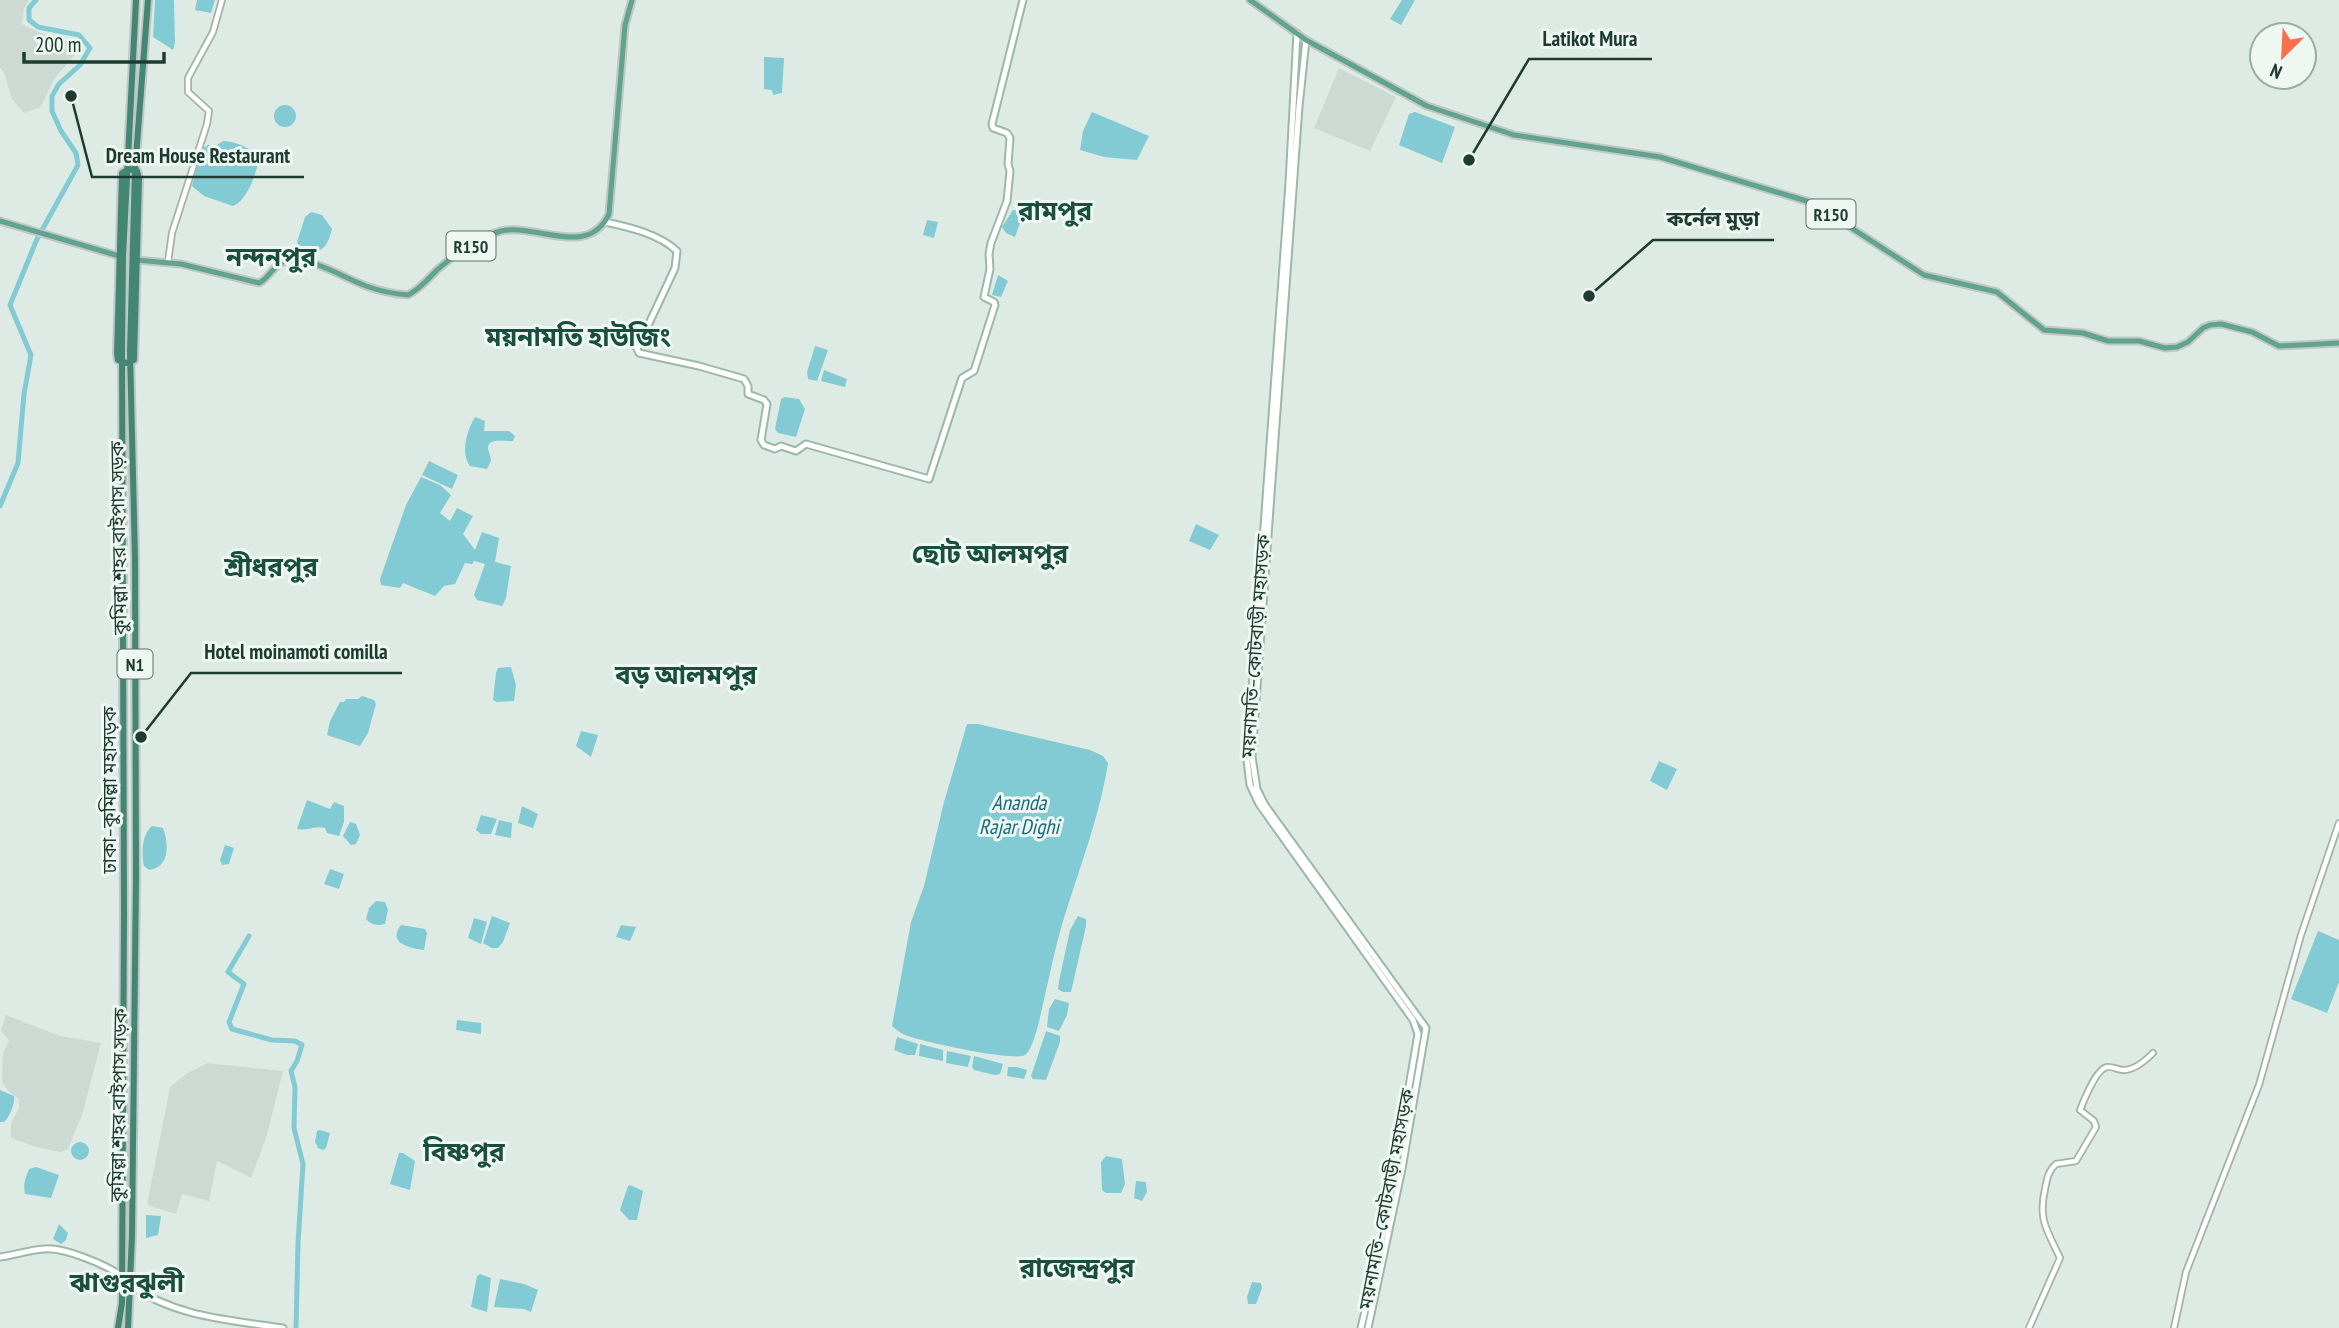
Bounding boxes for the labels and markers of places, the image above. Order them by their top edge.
callout: Latikot Mura [1529,17,1652,59]
callout: Dream House Restaurant [92,135,304,177]
callout: কর্নেল মুড়া [1653,198,1774,240]
callout: Hotel moinamoti comilla [191,631,402,673]

